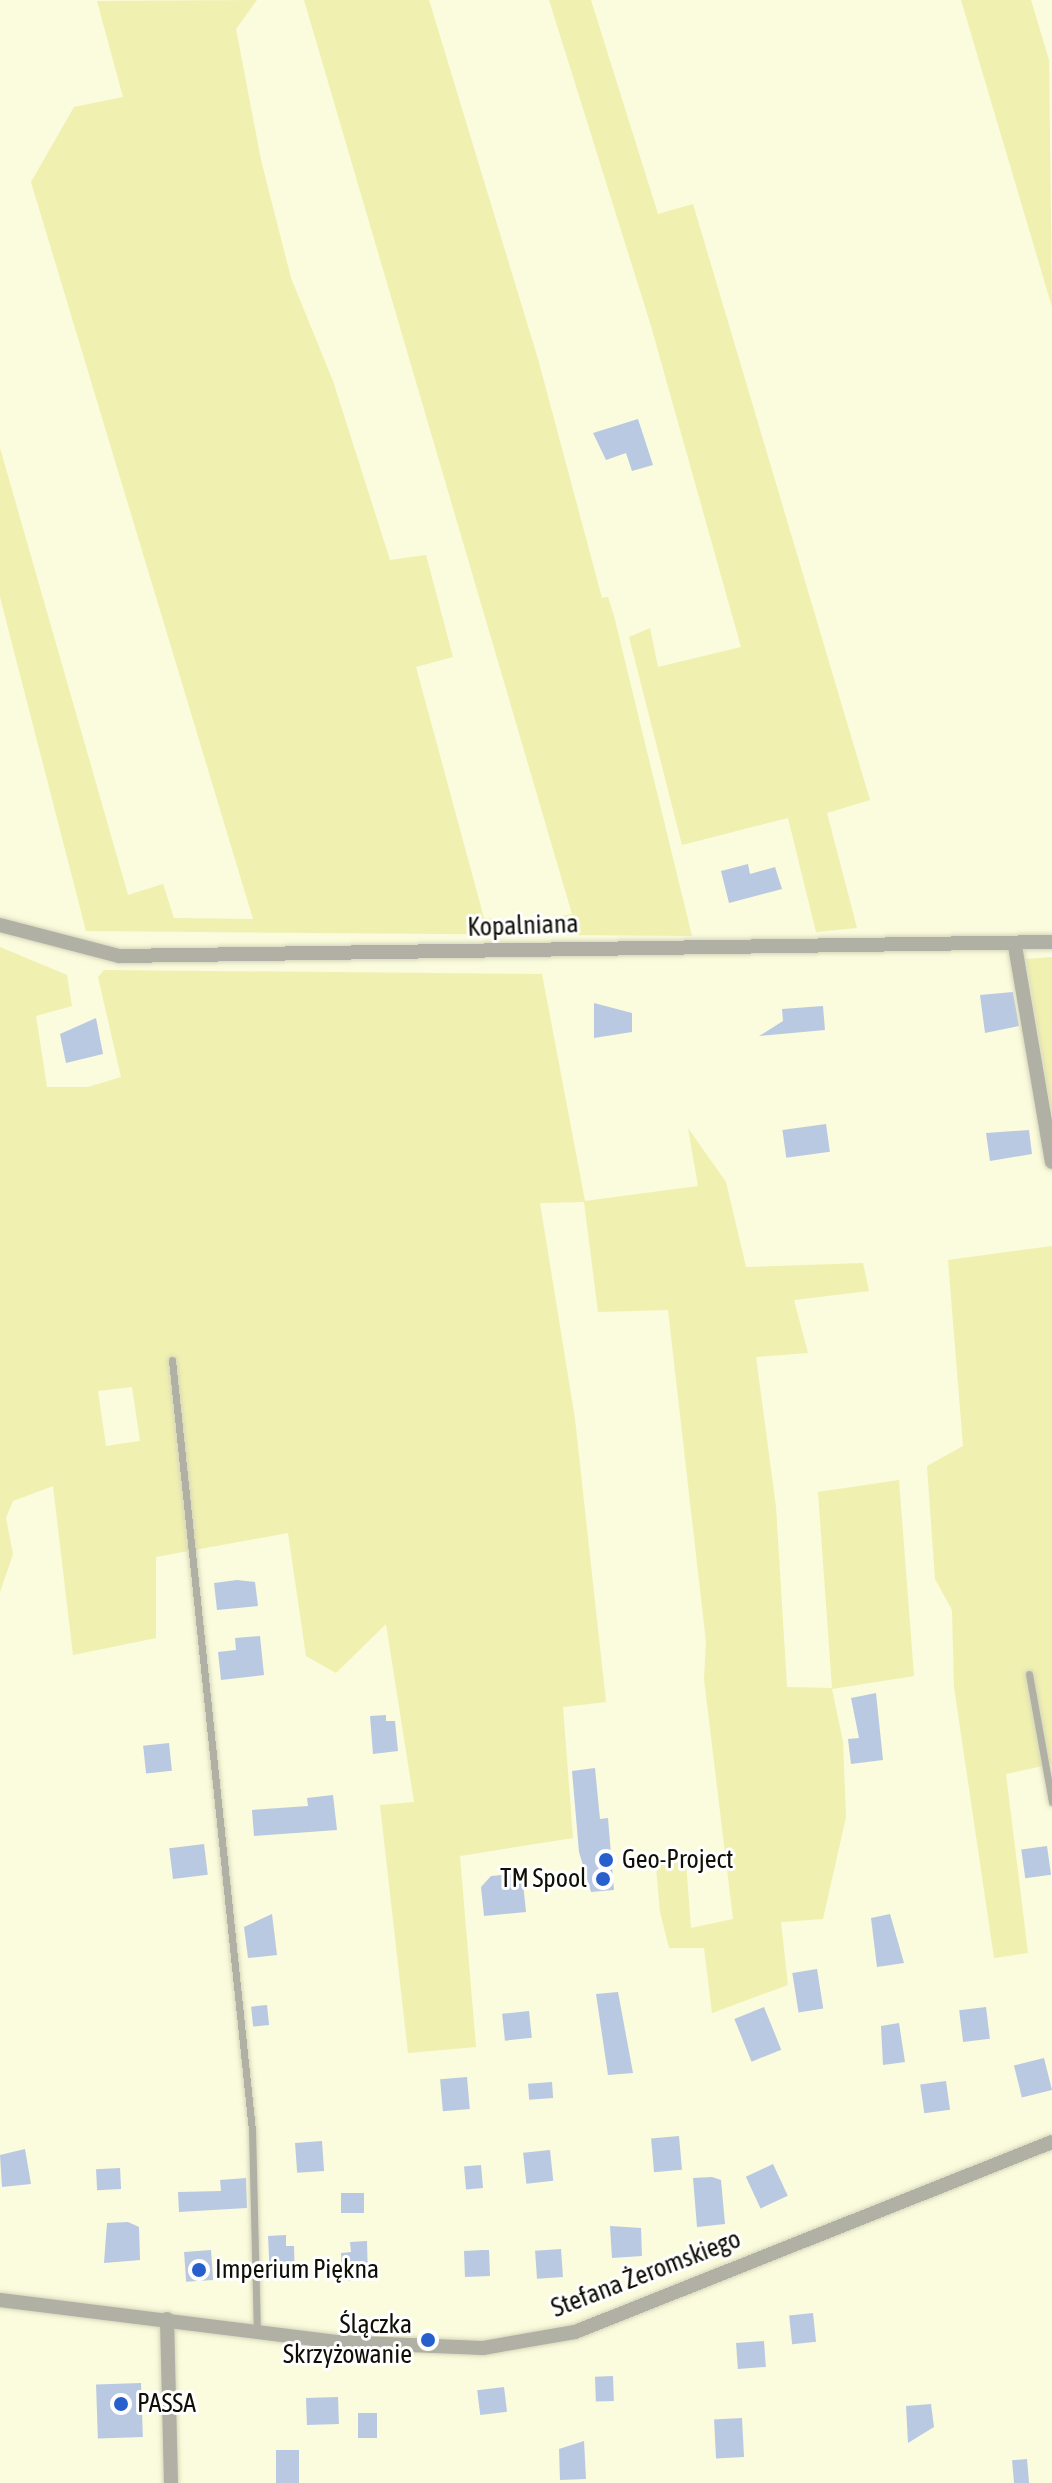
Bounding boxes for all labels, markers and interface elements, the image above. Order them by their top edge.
street label: Kopalniana [467,908,579,944]
place label: Geo-Project [622,1844,734,1876]
marker: Geo-Project [597,1851,615,1869]
place label: TM Spool [500,1863,587,1895]
marker: TM Spool [594,1870,612,1888]
street label: Stefana Żeromskiego [547,2224,745,2324]
place label: Imperium Piękna [215,2254,379,2286]
marker: Imperium Piękna [190,2261,208,2279]
place label: Ślączka Skrzyżowanie [283,2309,412,2370]
marker: Ślączka Skrzyżowanie [419,2331,437,2349]
place label: PASSA [137,2388,196,2420]
marker: PASSA [112,2395,130,2413]

